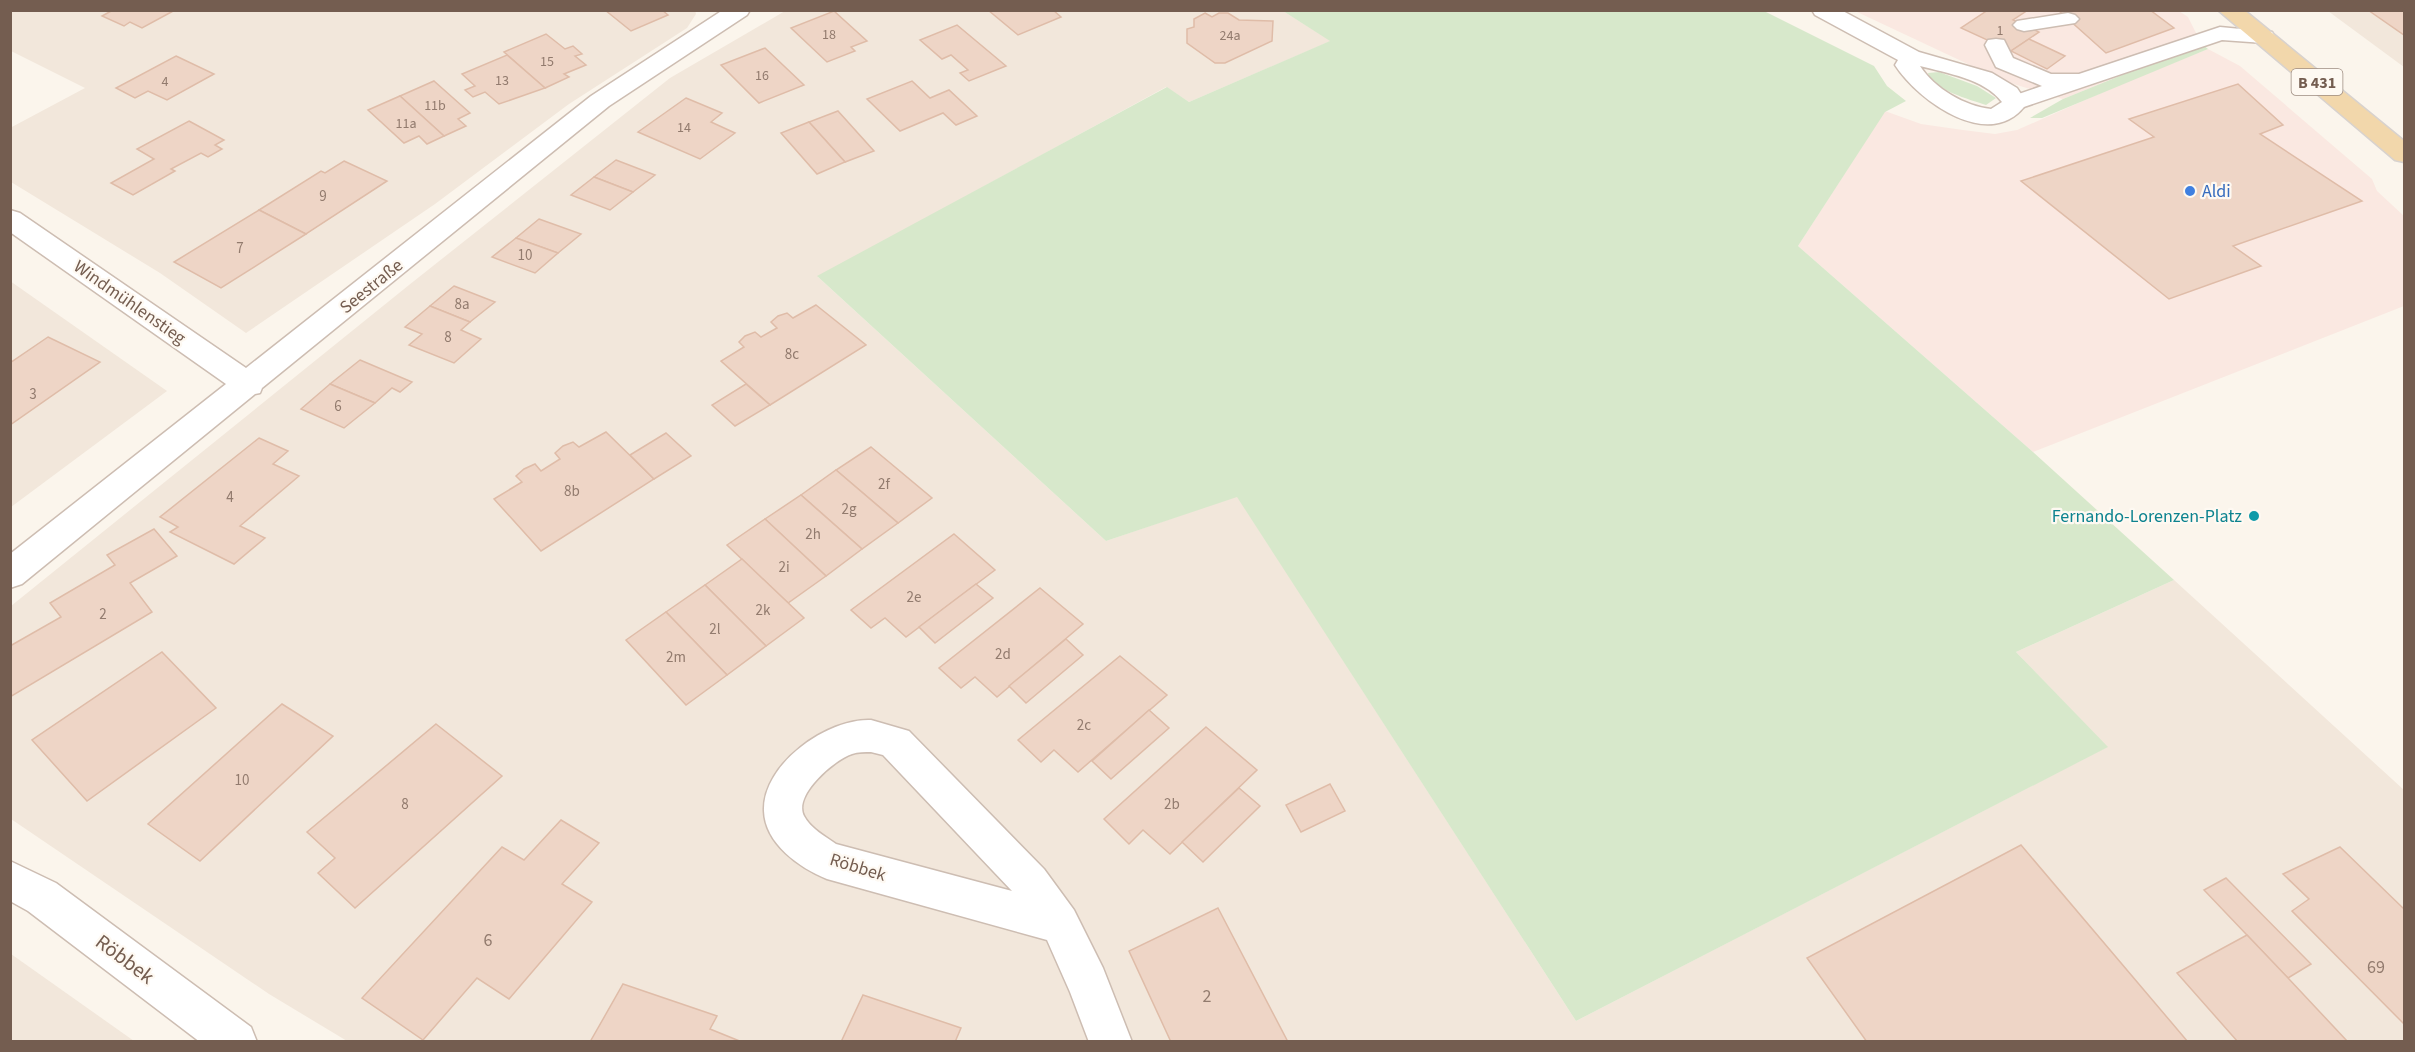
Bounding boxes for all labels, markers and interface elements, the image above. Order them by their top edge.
house number: 1 [1997,21,2004,41]
house number: 18 [822,25,836,45]
house number: 24a [1220,26,1240,46]
house number: 15 [540,52,554,72]
house number: 16 [755,66,769,86]
road number: B 431 [2292,69,2342,95]
house number: 13 [495,71,509,91]
house number: 4 [162,72,169,92]
house number: 11b [424,96,446,116]
house number: 11a [396,114,416,134]
house number: 14 [677,118,691,138]
place label: Aldi [2202,179,2231,204]
marker: Aldi [2183,184,2197,198]
house number: 9 [319,186,327,207]
house number: 7 [236,238,244,259]
house number: 10 [518,245,532,266]
street label: Seestraße [334,253,408,320]
street label: Windmühlenstieg [69,254,191,350]
house number: 8a [454,294,470,315]
house number: 8 [444,327,452,348]
house number: 8c [785,344,799,365]
house number: 3 [29,384,37,405]
house number: 6 [334,396,342,417]
house number: 2f [878,474,891,495]
house number: 8b [564,481,580,502]
house number: 4 [226,487,234,508]
house number: 2g [841,499,857,520]
place label: Fernando-Lorenzen-Platz [2052,504,2242,529]
marker: Fernando-Lorenzen-Platz [2247,509,2261,523]
house number: 2h [805,524,821,545]
house number: 2i [778,557,790,578]
house number: 2e [907,587,921,608]
house number: 2k [756,600,771,621]
house number: 2 [99,604,107,625]
house number: 2l [709,619,721,640]
house number: 2d [995,644,1011,665]
house number: 2m [666,647,686,668]
house number: 2c [1077,715,1091,736]
house number: 10 [235,770,249,791]
house number: 8 [401,794,409,815]
house number: 2b [1164,794,1180,815]
street label: Röbbek [827,847,889,888]
street label: Röbbek [89,927,161,992]
house number: 6 [484,928,493,953]
house number: 69 [2367,955,2385,980]
house number: 2 [1203,984,1212,1009]

